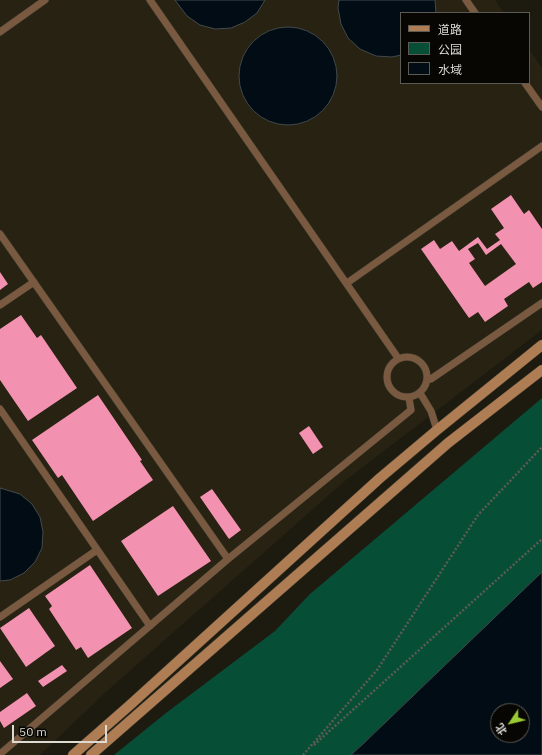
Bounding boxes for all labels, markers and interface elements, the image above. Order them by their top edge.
legend [400,12,530,84]
text: 道路 [438,22,462,37]
text: 公园 [438,42,462,57]
text: 水域 [438,62,462,77]
north arrow [490,703,530,743]
scale bar [14,717,109,743]
text: 北 [492,721,510,738]
text: 50 m [19,724,47,739]

